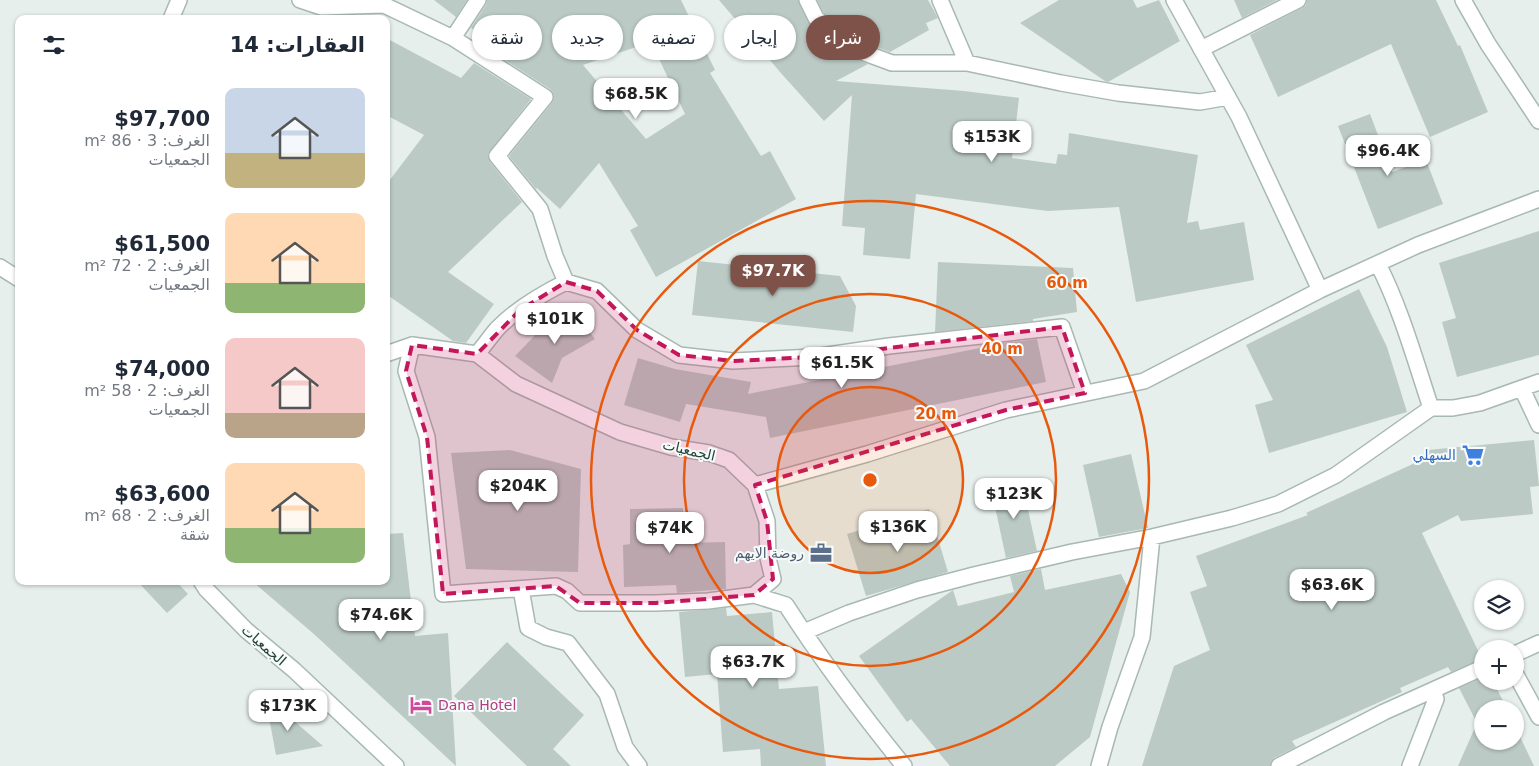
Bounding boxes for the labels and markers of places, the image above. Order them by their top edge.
pin: $68.5K [595,78,677,120]
pin: $153K [957,120,1027,163]
pin: $96.4K [1347,134,1429,177]
pin: $97.7K [732,254,814,297]
pin: $101K [520,302,590,345]
pin: $61.5K [801,346,883,389]
supermarket icon: السهلي [1460,442,1486,468]
place label: السهلي [1413,447,1456,464]
pin: $204K [483,470,553,512]
centre of rings [861,471,879,489]
pin: $123K [979,478,1049,520]
pin: $136K [863,510,933,553]
pin: $74K [640,512,700,554]
office icon: روضة الايهم [808,540,834,566]
place label: روضة الايهم [735,545,804,562]
pin: $63.6K [1291,568,1373,611]
pin: $74.6K [340,598,422,641]
pin: $63.7K [712,646,794,688]
pin: $173K [253,690,323,732]
hotel icon: Dana Hotel [408,692,434,718]
place label: Dana Hotel [438,697,516,713]

